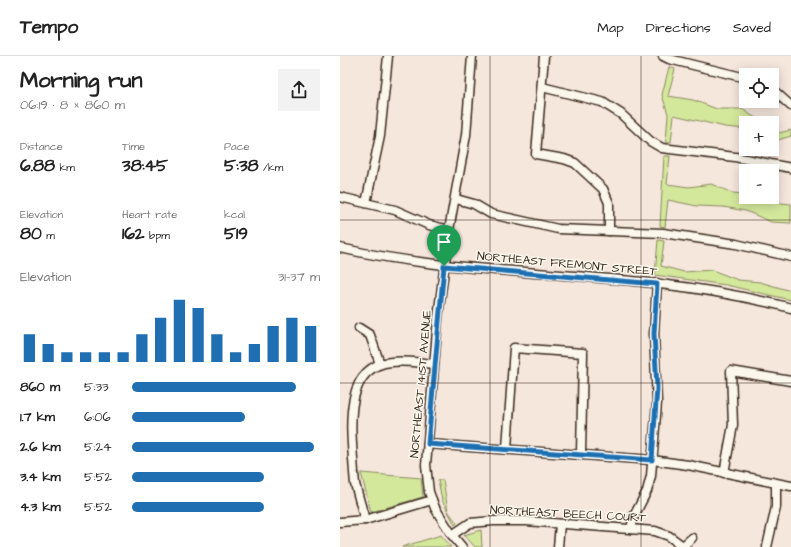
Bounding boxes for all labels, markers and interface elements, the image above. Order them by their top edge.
text: Tempo [20,14,78,41]
text: Map [597,18,624,38]
text: Directions [646,18,711,38]
text: Saved [733,18,771,38]
text: Morning run [20,65,143,96]
map controls [739,68,779,204]
button: locate [739,68,779,108]
button: share [278,69,320,111]
text: 06:19 · 8 × 860 m [20,96,125,114]
button: + [739,116,779,156]
text: Distance [20,139,63,154]
text: Time [122,139,145,154]
text: Pace [224,139,250,154]
text: 6.88 [20,154,55,178]
text: 38:45 [122,154,168,178]
text: 5:38 [224,154,259,178]
text: km [55,160,75,175]
text: /km [259,160,283,175]
button: − [739,164,779,204]
text: Elevation [20,207,63,222]
text: Heart rate [122,207,177,222]
text: kcal [224,207,245,222]
text: 80 [20,222,42,246]
text: 162 [122,222,145,246]
text: 519 [224,222,248,246]
pin [427,225,461,266]
text: m [42,228,55,243]
text: bpm [145,228,170,243]
icon: arrive [433,231,455,253]
street label: NORTHEAST FREMONT STREET [476,248,658,280]
text: Elevation [20,268,71,286]
text: 31–37 m [278,268,320,286]
street label: NORTHEAST 141ST AVENUE [406,309,436,459]
text: 860 m [20,378,60,396]
text: 5:33 [84,378,109,396]
text: 1.7 km [20,408,55,426]
text: 6:06 [84,408,111,426]
text: 2.6 km [20,438,61,456]
text: 5:24 [84,438,112,456]
text: 3.4 km [20,468,61,486]
text: 5:52 [84,468,112,486]
text: 4.3 km [20,498,61,516]
text: 5:52 [84,498,112,516]
street label: NORTHEAST BEECH COURT [490,501,647,527]

